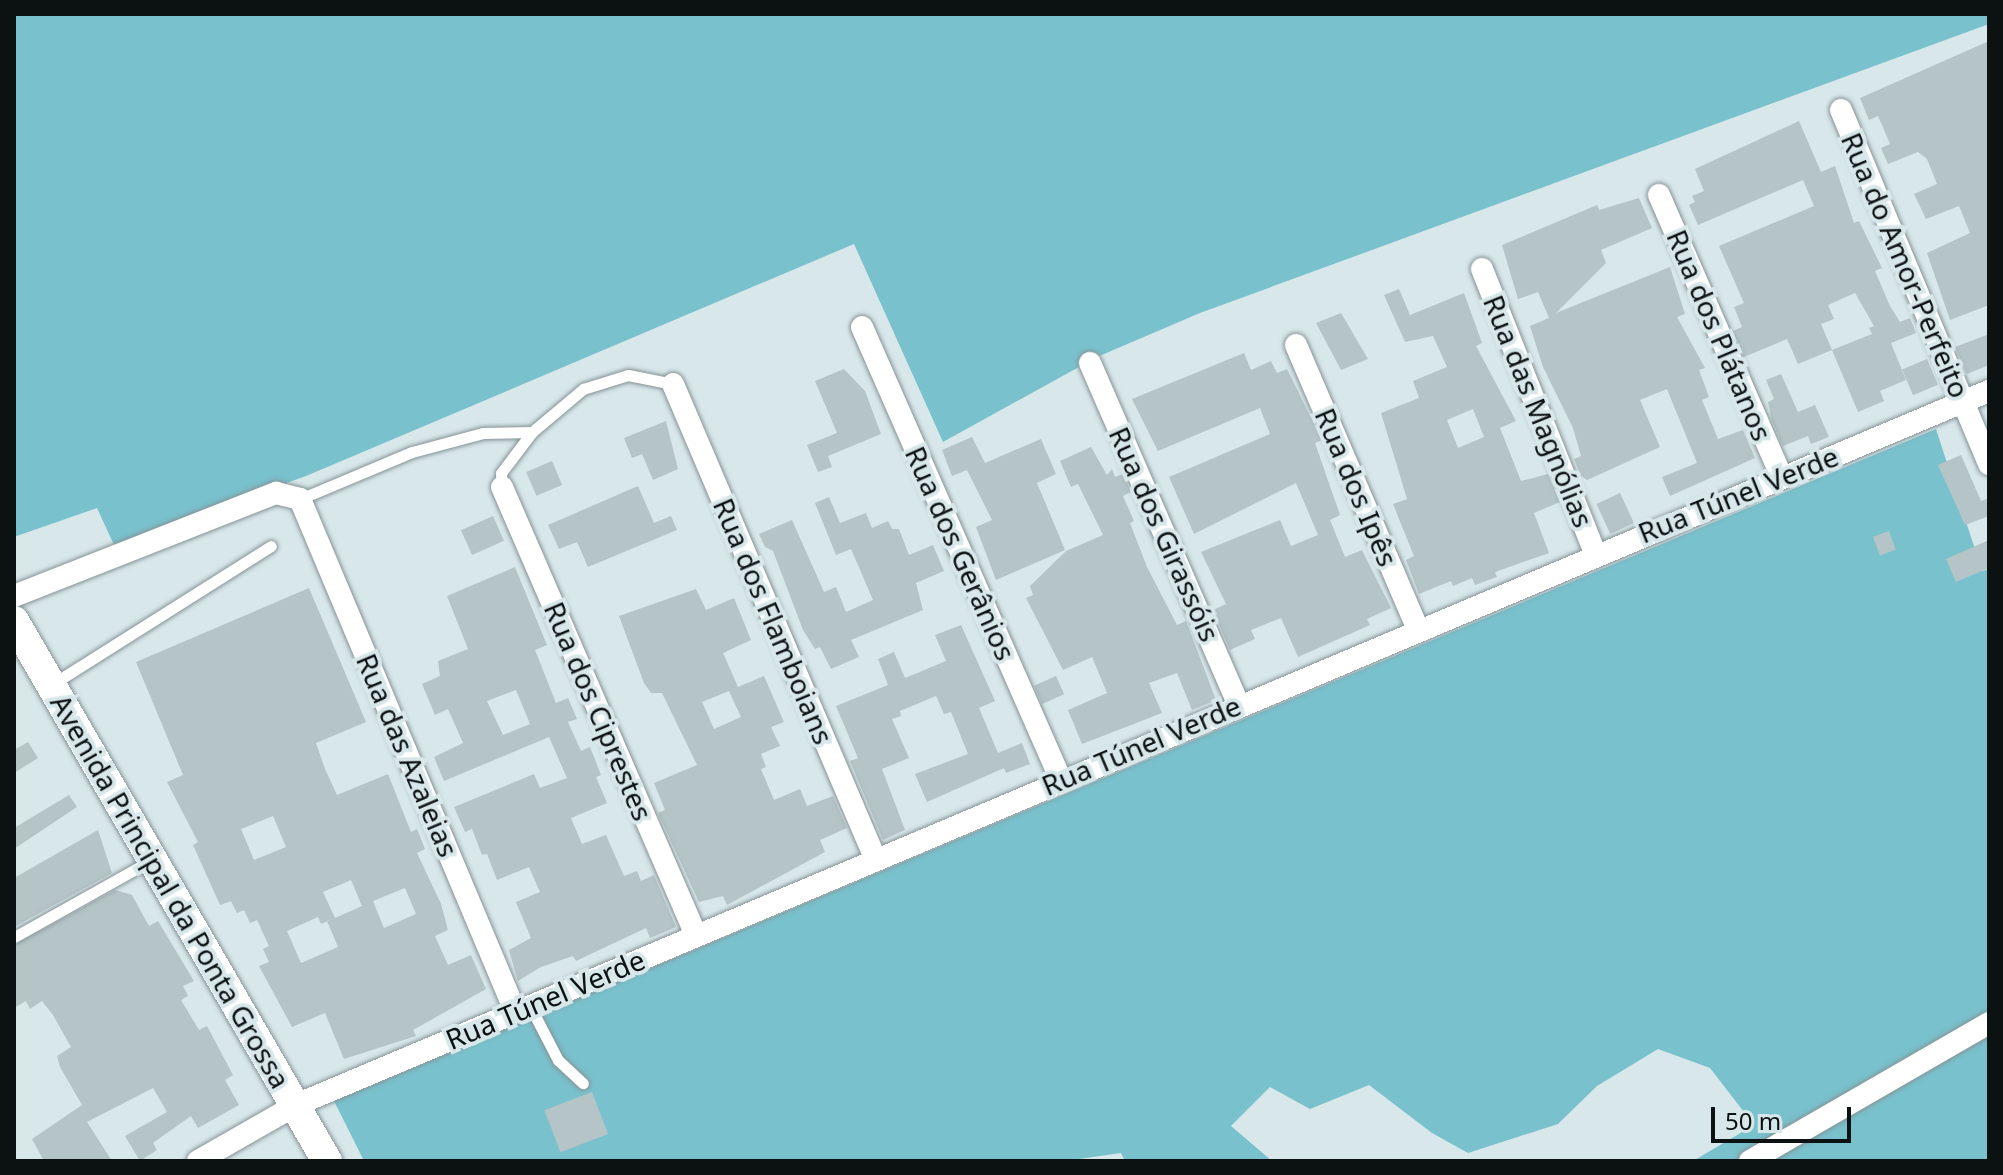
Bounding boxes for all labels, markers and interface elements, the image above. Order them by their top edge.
street label: Rua do Amor-Perfeito [1835,127,1977,403]
street label: Rua dos Plátanos [1660,224,1780,446]
street label: Rua das Magnólias [1477,290,1601,532]
street label: Rua dos Ipês [1309,403,1405,571]
street label: Rua dos Girassóis [1103,422,1227,646]
street label: Rua Túnel Verde [1633,439,1843,549]
street label: Rua dos Gerânios [899,441,1023,665]
street label: Rua dos Flamboians [707,493,841,749]
street label: Rua dos Ciprestes [538,597,660,825]
street label: Rua das Azaleias [350,648,466,862]
street label: Avenida Principal da Ponta Grossa [44,688,298,1094]
street label: Rua Túnel Verde [1036,688,1246,802]
street label: Rua Túnel Verde [440,942,650,1056]
scale bar [1715,1091,1855,1141]
text: 50 m [1725,1104,1781,1137]

